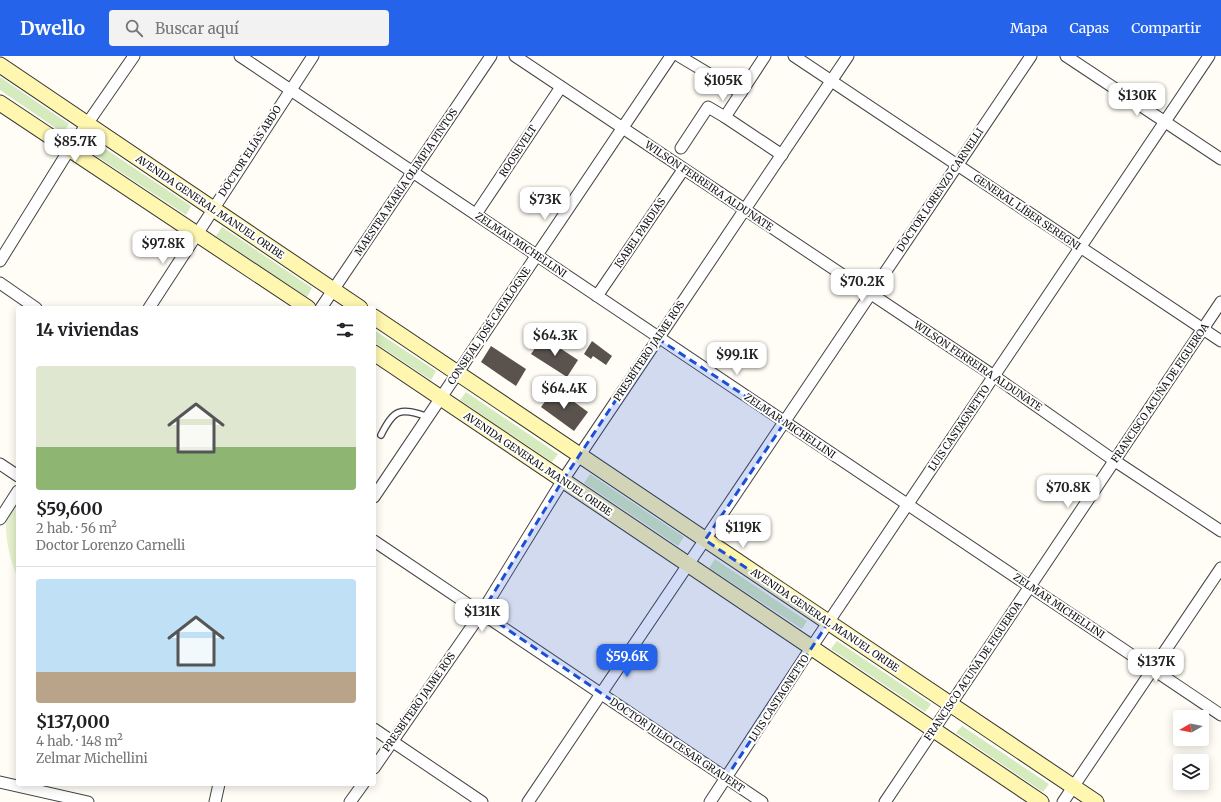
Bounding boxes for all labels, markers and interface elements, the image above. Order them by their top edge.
search box [109,10,389,46]
text: Dwello [20,16,85,40]
icon: search [123,17,145,39]
text: Buscar aquí [155,19,239,38]
text: Mapa [1010,19,1047,37]
text: Capas [1069,19,1109,37]
text: Compartir [1131,19,1201,37]
pin: $105K [695,68,751,102]
text: $105K [703,72,743,89]
pin: $130K [1109,83,1165,117]
text: $130K [1117,87,1157,104]
street label: DOCTOR ELÍAS ABDO [215,103,284,199]
street label: MAESTRA MARÍA OLIMPIA PINTOS [351,105,460,258]
street label: ROOSEVELT [496,123,540,179]
street label: DOCTOR LORENZO CARNELLI [894,125,986,254]
pin: $85.7K [42,129,108,163]
text: $85.7K [53,133,97,150]
street label: WILSON FERREIRA ALDUNATE [642,138,776,234]
street label: AVENIDA GENERAL MANUEL ORIBE [132,152,287,262]
street label: GENERAL LÍBER SEREGNI [971,170,1084,253]
pin: $73K [521,187,569,221]
text: $73K [529,191,561,208]
street label: ISABEL PARDIAS [612,195,668,270]
street label: ZELMAR MICHELLINI [473,210,569,281]
pin: $97.8K [130,231,196,265]
text: $97.8K [141,235,185,252]
street label: CONSEJAL JOSÉ CATALOGNE [444,264,534,387]
pin: $70.2K [829,269,895,303]
text: $70.2K [840,273,884,290]
street label: PRESBÍTERO JAIME ROS [610,298,687,404]
street label: WILSON FERREIRA ALDUNATE [911,318,1045,414]
text: 14 viviendas [36,319,139,341]
icon: filters [334,319,356,341]
street label: FRANCISCO ACUÑA DE FIGUEROA [1108,320,1212,465]
pin: $64.3K [522,323,588,357]
text: $64.3K [532,327,578,344]
pin: $99.1K [704,342,770,376]
text: $99.1K [716,346,758,363]
pin: $64.4K [531,376,597,410]
text: $64.4K [541,380,587,397]
street label: LUIS CASTAGNETTO [925,383,993,473]
street label: ZELMAR MICHELLINI [742,391,838,462]
icon: home [160,392,232,464]
street label: AVENIDA GENERAL MANUEL ORIBE [460,409,615,519]
pin: $70.8K [1035,475,1101,509]
text: $70.8K [1046,479,1090,496]
text: $59,600 [36,498,103,520]
pin: $119K [715,515,771,549]
text: $119K [725,519,761,536]
text: 2 hab. · 56 m² [36,520,117,537]
text: Doctor Lorenzo Carnelli [36,537,185,554]
street label: AVENIDA GENERAL MANUEL ORIBE [747,565,902,675]
street label: ZELMAR MICHELLINI [1011,571,1107,642]
street label: FRANCISCO ACUÑA DE FIGUEROA [921,598,1025,743]
pin: $131K [454,599,510,633]
text: $131K [464,603,500,620]
icon: home [160,605,232,677]
pin: $59.6K [594,644,660,678]
text: $59.6K [605,648,649,665]
street label: PRESBÍTERO JAIME ROS [379,649,458,754]
pin: $137K [1128,649,1184,683]
street label: LUIS CASTAGNETTO [746,652,812,744]
text: $137K [1137,653,1175,670]
street label: DOCTOR JULIO CESAR GRAUERT [607,695,747,795]
north arrow [1173,710,1209,746]
map controls [1173,710,1209,790]
text: $137,000 [36,711,110,733]
text: 4 hab. · 148 m² [36,733,123,750]
text: Zelmar Michellini [36,750,148,767]
button: layers [1173,754,1209,790]

